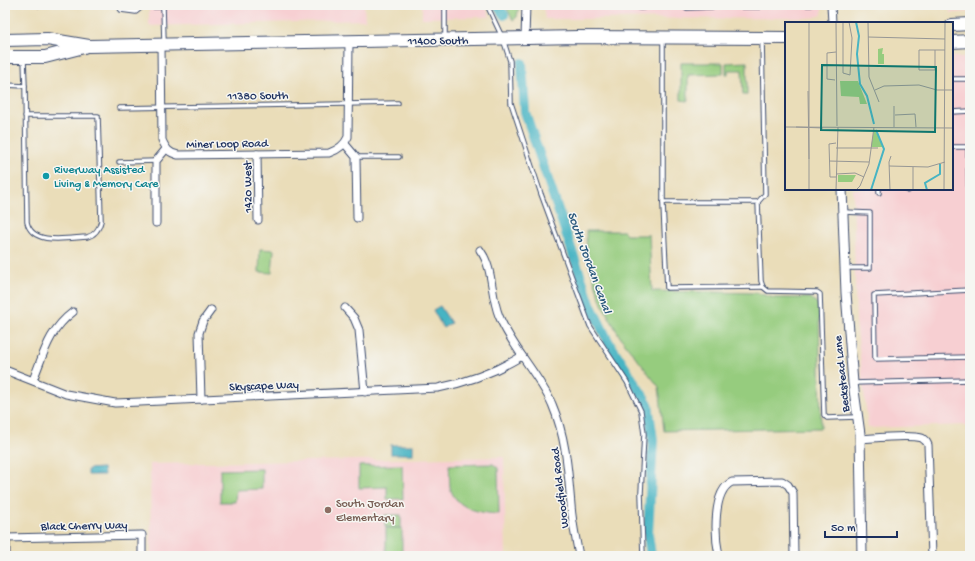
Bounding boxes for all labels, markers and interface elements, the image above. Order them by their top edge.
inset map [785,22,953,190]
street label: 11400 South [407,34,469,50]
street label: 11380 South [226,89,289,105]
street label: Miner Loop Road [186,137,269,153]
street label: 1420 West [242,160,256,214]
place label: Riverway Assisted Living & Memory Care [54,164,159,192]
marker: Riverway Assisted Living & Memory Care [41,171,51,181]
water label: South Jordan Canal [563,210,614,317]
street label: Beckstead Lane [832,334,854,414]
street label: Skyscape Way [229,379,299,395]
street label: Woodfield Road [549,446,573,529]
place label: South Jordan Elementary [336,498,404,526]
marker: South Jordan Elementary [323,505,333,515]
scale bar [825,513,897,539]
street label: Black Cherry Way [39,519,128,535]
text: 50 m [831,522,856,536]

